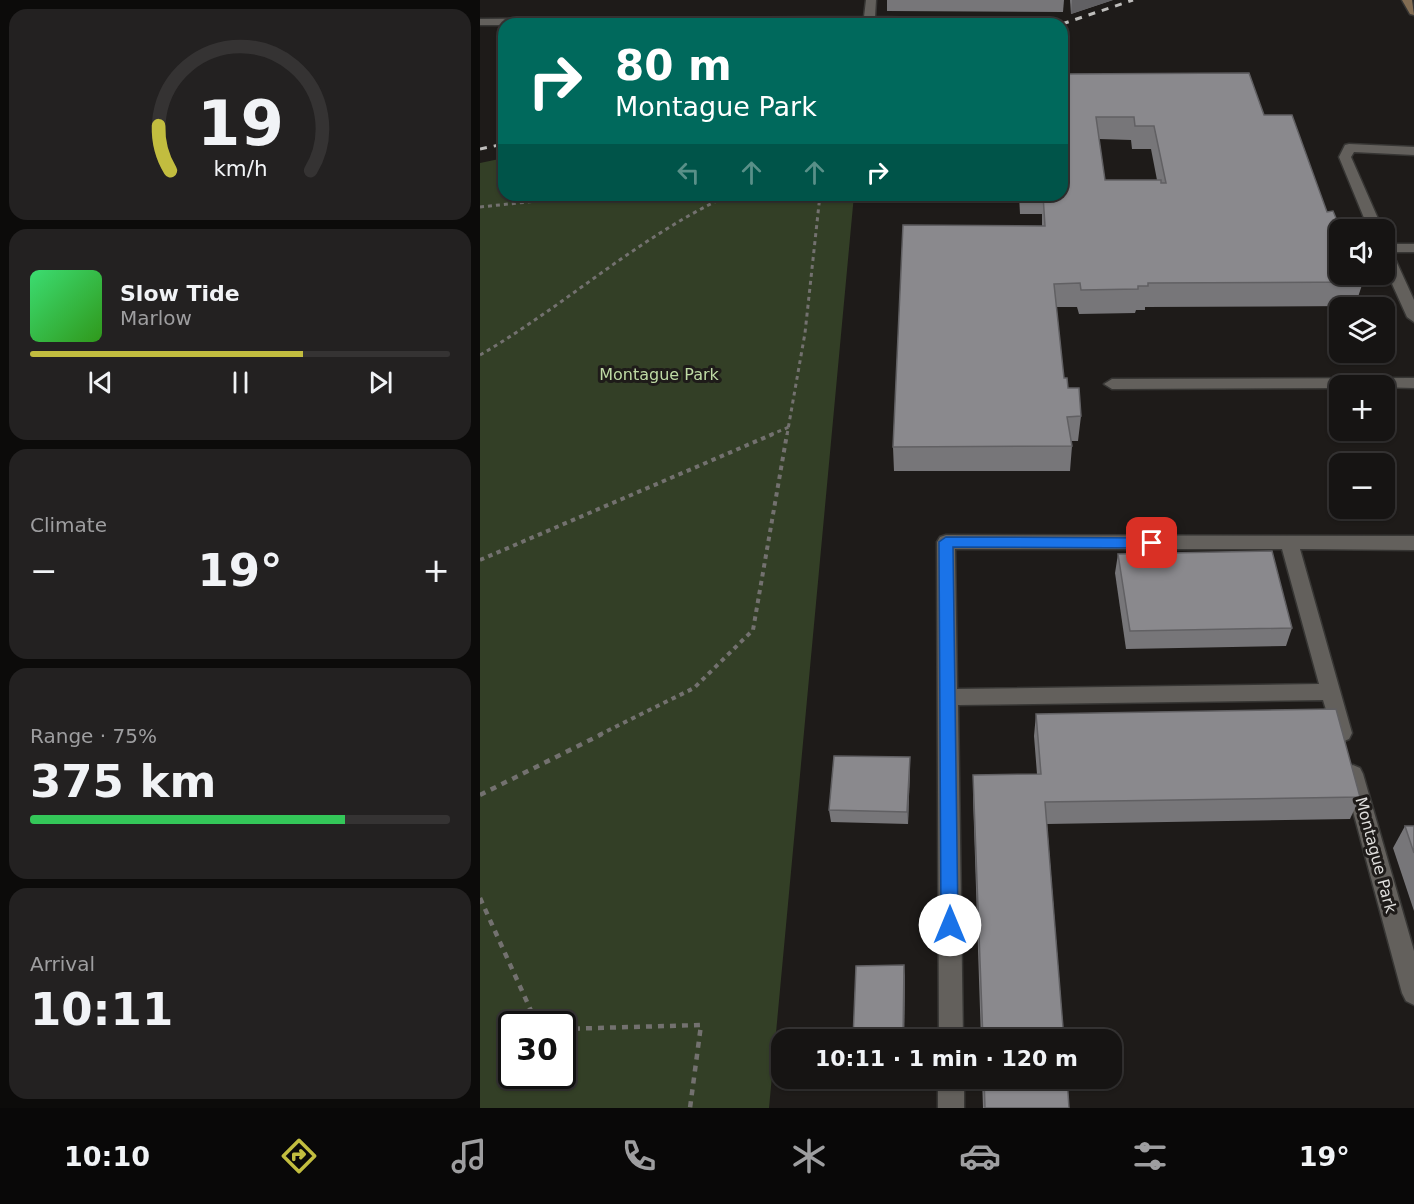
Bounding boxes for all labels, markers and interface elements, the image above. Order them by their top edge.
text: 80 m [615,41,732,90]
icon: right [516,42,594,120]
text: 19 [197,88,283,161]
text: Montague Park [615,91,817,122]
icon: left [672,156,705,189]
icon: ahead [735,156,768,189]
icon: ahead [798,156,831,189]
icon: right [861,156,894,189]
text: km/h [213,157,267,182]
map controls [1329,219,1395,519]
button: sound [1329,219,1395,285]
text: Slow Tide [120,281,240,306]
button: layers [1329,297,1395,363]
text: Marlow [120,306,192,330]
park label: Montague Park [599,365,720,384]
icon: previous [84,366,117,399]
icon: pause [224,366,257,399]
icon: next [364,366,397,399]
button: + [1329,375,1395,441]
button: − [1329,453,1395,519]
text: Climate [30,513,107,537]
pin [1126,517,1177,568]
icon: arrive [1135,526,1168,559]
text: 19° [197,544,283,597]
text: − [30,551,58,590]
text: + [422,551,450,590]
text: Range · 75% [30,724,157,748]
text: 375 km [30,755,216,808]
street label: Montague Park [1351,795,1401,916]
position arrow [918,893,982,957]
text: Arrival [30,952,95,976]
text: 10:11 [30,983,173,1036]
speed limit sign: 30 [498,1011,576,1089]
text: 10:11 · 1 min · 120 m [815,1046,1078,1071]
icon: directions [278,1135,320,1177]
icon: music [448,1135,490,1177]
icon: phone [618,1135,660,1177]
icon: climate [788,1135,830,1177]
icon: car [959,1135,1001,1177]
icon: filters [1129,1135,1171,1177]
text: 10:10 [64,1141,150,1172]
text: 19° [1299,1141,1350,1172]

